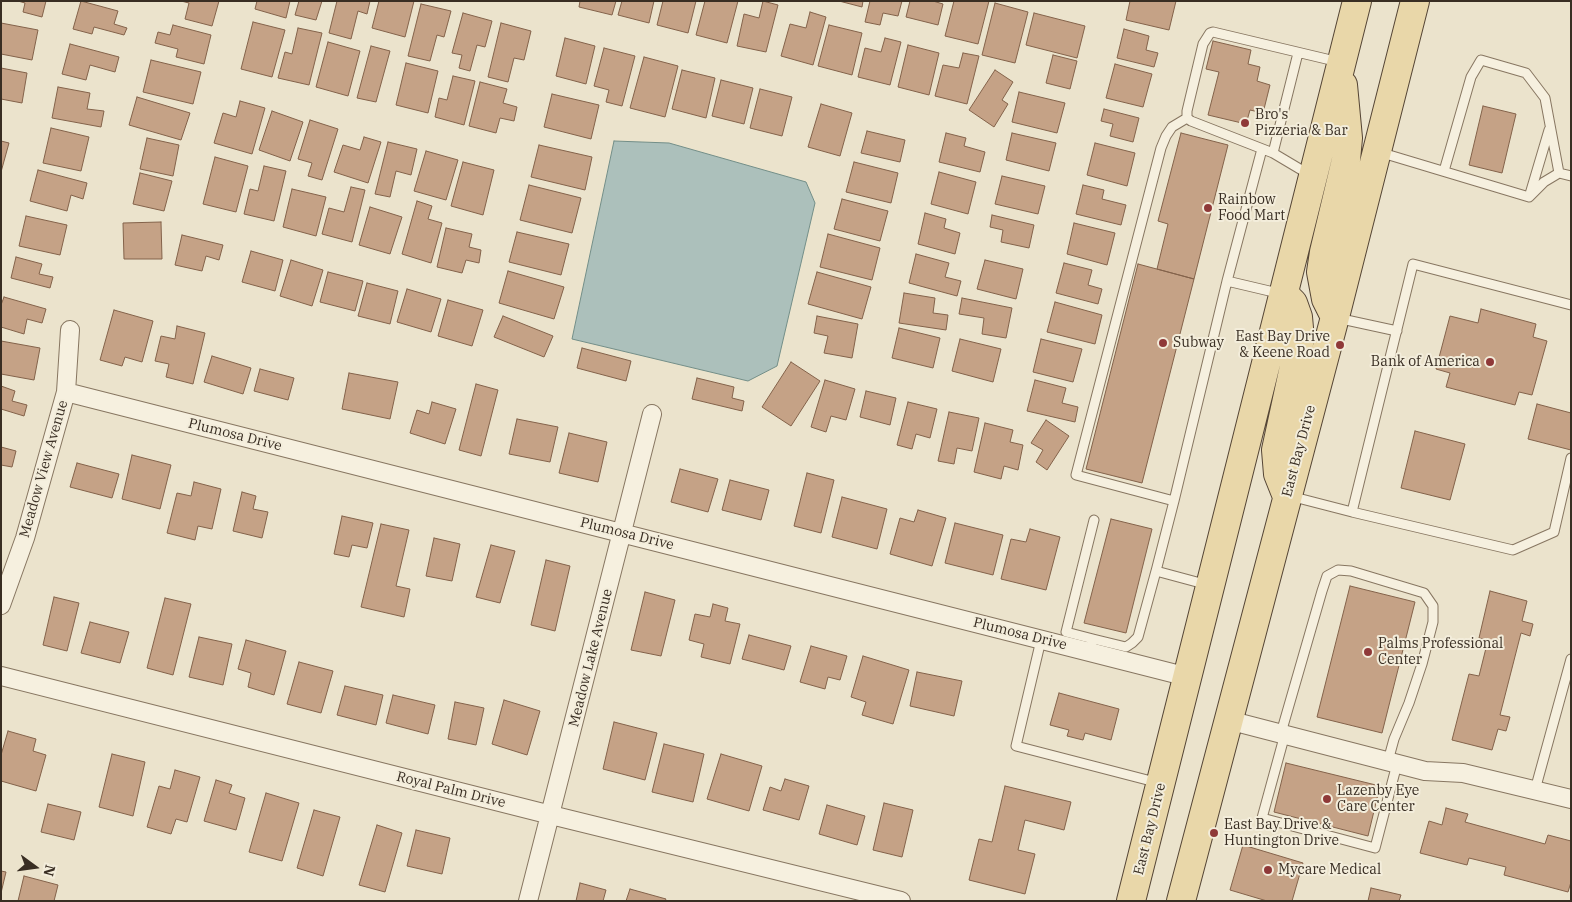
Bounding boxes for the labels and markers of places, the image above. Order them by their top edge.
place label: Bro's Pizzeria & Bar [1255,107,1348,140]
marker: Bro's Pizzeria & Bar [1239,117,1251,129]
place label: Rainbow Food Mart [1218,192,1285,224]
marker: Rainbow Food Mart [1202,202,1214,214]
place label: East Bay Drive & Keene Road [1236,329,1330,362]
place label: Subway [1173,335,1224,351]
marker: Subway [1157,337,1169,349]
marker: East Bay Drive & Keene Road [1334,339,1346,351]
place label: Bank of America [1371,354,1480,370]
marker: Bank of America [1484,356,1496,368]
place label: Palms Professional Center [1378,636,1503,669]
marker: Palms Professional Center [1362,646,1374,658]
place label: Lazenby Eye Care Center [1337,783,1419,816]
marker: Lazenby Eye Care Center [1321,793,1333,805]
place label: East Bay Drive & Huntington Drive [1224,817,1339,850]
marker: East Bay Drive & Huntington Drive [1208,827,1220,839]
place label: Mycare Medical [1278,862,1381,878]
marker: Mycare Medical [1262,864,1274,876]

